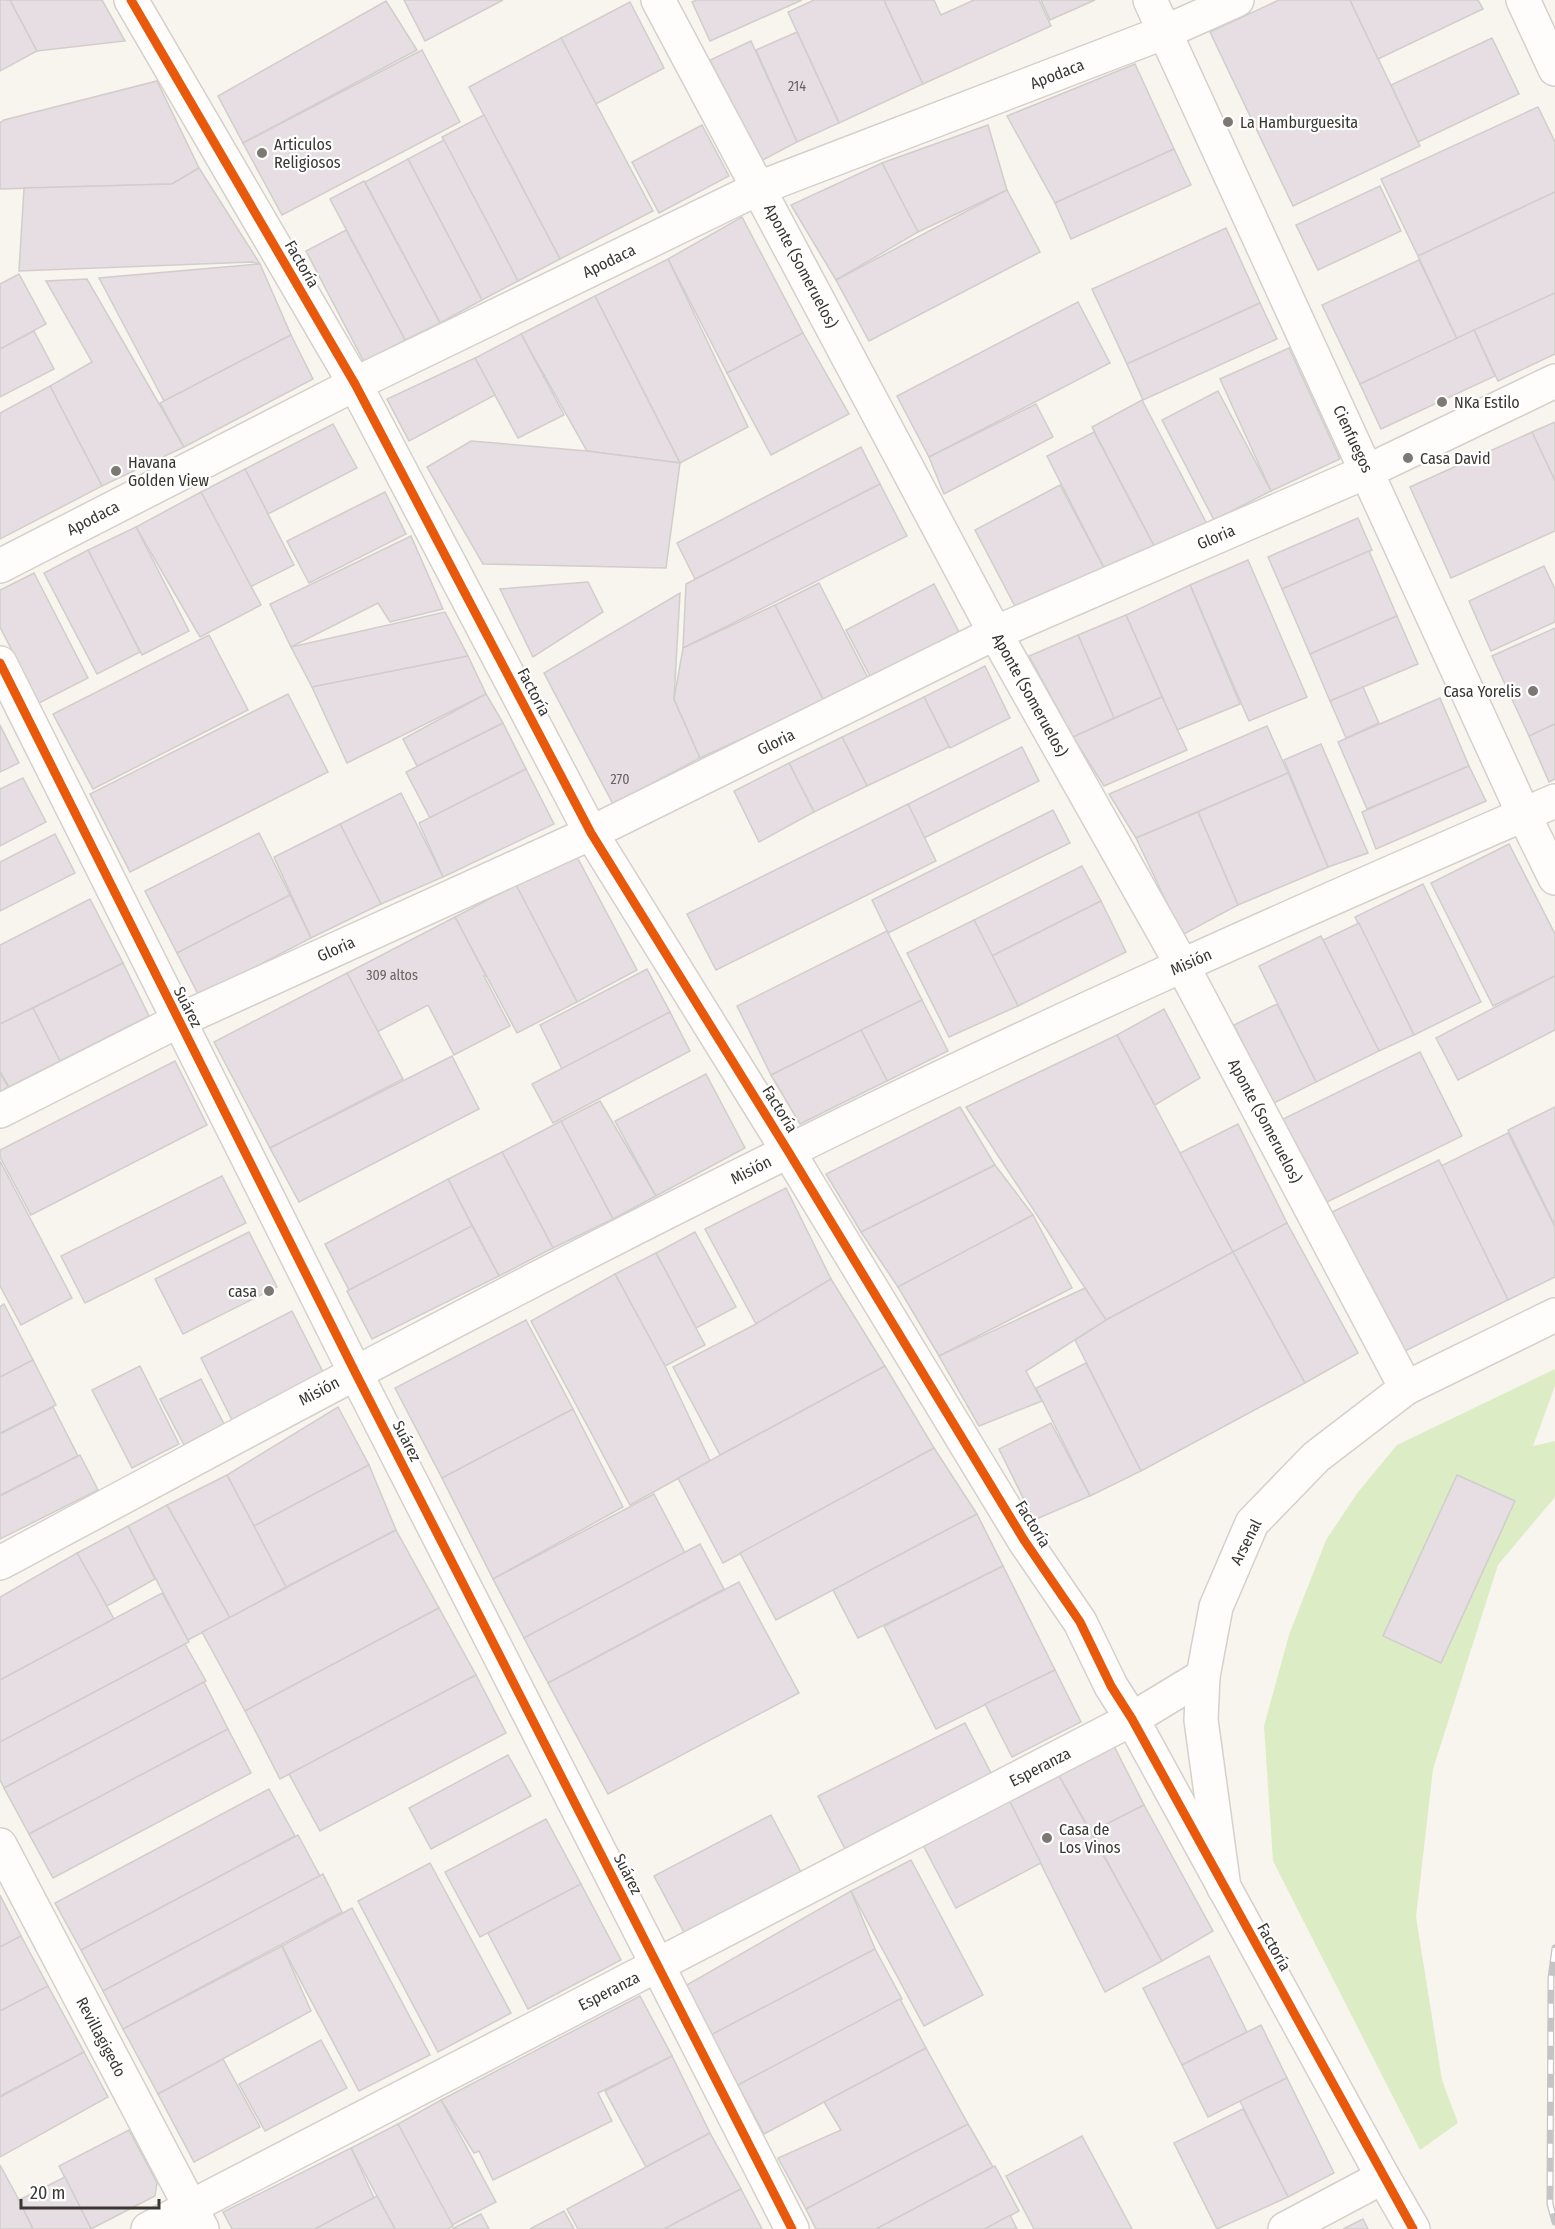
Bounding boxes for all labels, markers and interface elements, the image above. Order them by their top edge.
street label: Apodaca [1027,55,1087,93]
house number: 214 [788,78,806,95]
place label: La Hamburguesita [1240,113,1358,132]
marker: La Hamburguesita [1221,115,1235,129]
place label: Articulos Religiosos [274,135,341,172]
marker: Articulos Religiosos [255,146,269,160]
street label: Aponte (Someruelos) [760,201,842,331]
street label: Factoría [281,237,323,291]
street label: Apodaca [580,240,639,282]
place label: NKa Estilo [1454,393,1520,412]
marker: NKa Estilo [1435,395,1449,409]
street label: Cienfuegos [1329,402,1377,476]
place label: Casa David [1420,449,1490,468]
marker: Casa David [1401,451,1415,465]
place label: Havana Golden View [128,453,209,490]
marker: Havana Golden View [109,464,123,478]
street label: Apodaca [64,497,123,539]
street label: Gloria [1194,521,1238,553]
street label: Aponte (Someruelos) [988,630,1072,760]
street label: Factoría [513,665,555,719]
place label: Casa Yorelis [1443,682,1521,701]
marker: Casa Yorelis [1526,684,1540,698]
street label: Gloria [754,725,798,759]
house number: 270 [611,771,629,788]
street label: Gloria [314,932,358,966]
street label: Misión [1167,945,1215,979]
house number: 309 altos [366,967,418,984]
street label: Suárez [170,983,206,1031]
street label: Aponte (Someruelos) [1224,1056,1306,1186]
street label: Factoría [758,1082,802,1136]
street label: Misión [727,1152,775,1188]
place label: casa [228,1282,257,1301]
marker: casa [262,1284,276,1298]
street label: Misión [296,1372,342,1410]
street label: Suárez [389,1417,425,1465]
street label: Factoría [1011,1497,1055,1551]
street label: Arsenal [1226,1516,1266,1568]
street label: Esperanza [1006,1743,1074,1790]
place label: Casa de Los Vinos [1059,1820,1121,1857]
marker: Casa de Los Vinos [1040,1831,1054,1845]
street label: Suárez [610,1850,646,1898]
street label: Factoría [1253,1920,1295,1974]
street label: Esperanza [575,1967,643,2014]
street label: Revillagigedo [72,1994,130,2080]
scale bar [21,2172,159,2210]
text: 20 m [30,2182,65,2204]

